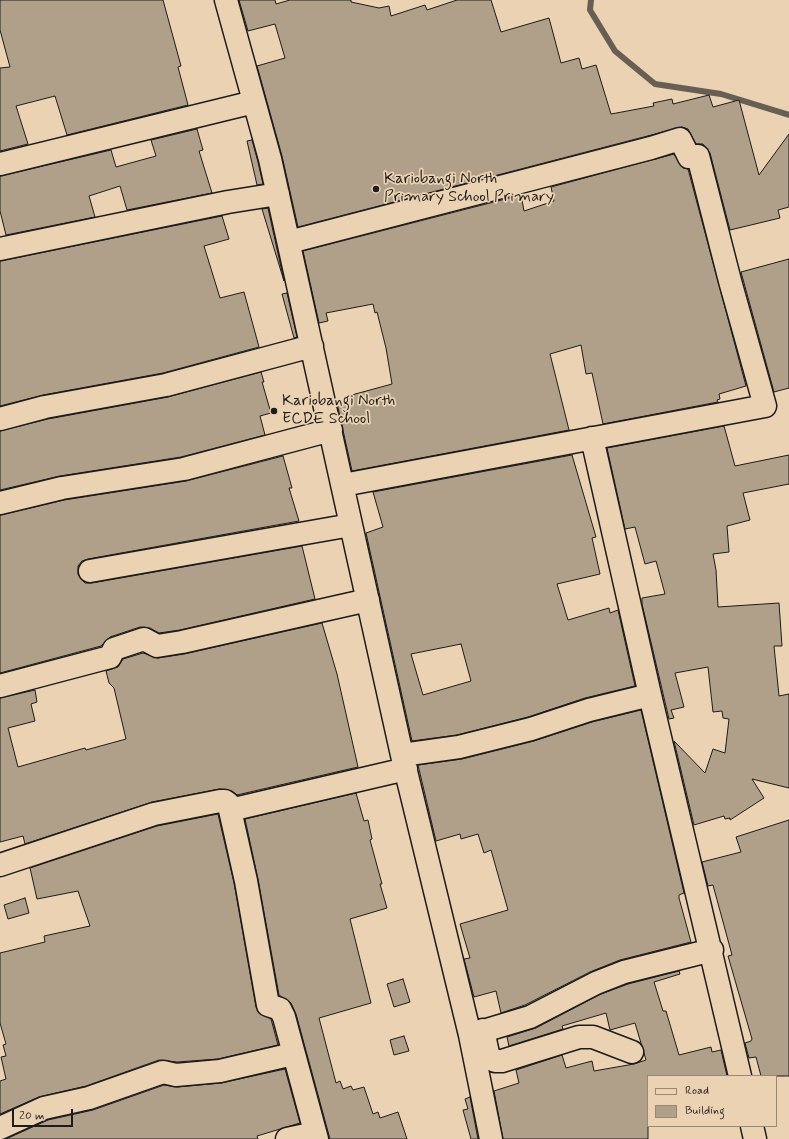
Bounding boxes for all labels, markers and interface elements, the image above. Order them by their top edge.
place label: Kariobangi North Primary School Primary [384,170,554,208]
marker: Kariobangi North Primary School Primary [371,184,381,194]
place label: Kariobangi North ECDE School [282,392,395,430]
marker: Kariobangi North ECDE School [269,406,279,416]
legend [647,1075,777,1127]
text: Road [685,1083,709,1099]
scale bar [14,1101,75,1127]
text: Building [685,1103,725,1119]
text: 20 m [19,1108,45,1124]

